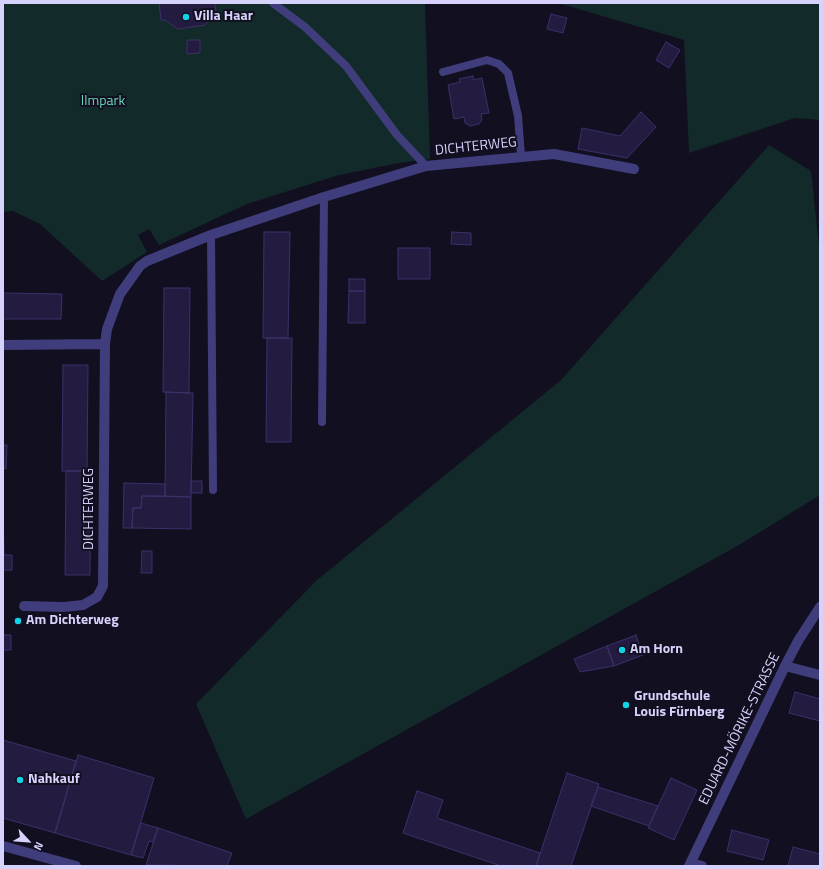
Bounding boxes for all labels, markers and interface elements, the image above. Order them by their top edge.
place label: Villa Haar [194,9,253,25]
marker: Villa Haar [181,12,191,22]
park label: Ilmpark [81,94,125,110]
street label: DICHTERWEG [434,134,518,160]
street label: DICHTERWEG [82,468,98,550]
place label: Am Dichterweg [26,613,119,629]
marker: Am Dichterweg [13,616,23,626]
place label: Am Horn [630,642,683,658]
marker: Am Horn [617,645,627,655]
street label: EDUARD-MÖRIKE-STRASSE [696,650,784,808]
place label: Grundschule Louis Fürnberg [634,689,724,722]
marker: Grundschule Louis Fürnberg [621,700,631,710]
place label: Nahkauf [28,772,80,788]
marker: Nahkauf [15,775,25,785]
north arrow [8,821,48,861]
text: N [30,839,48,853]

